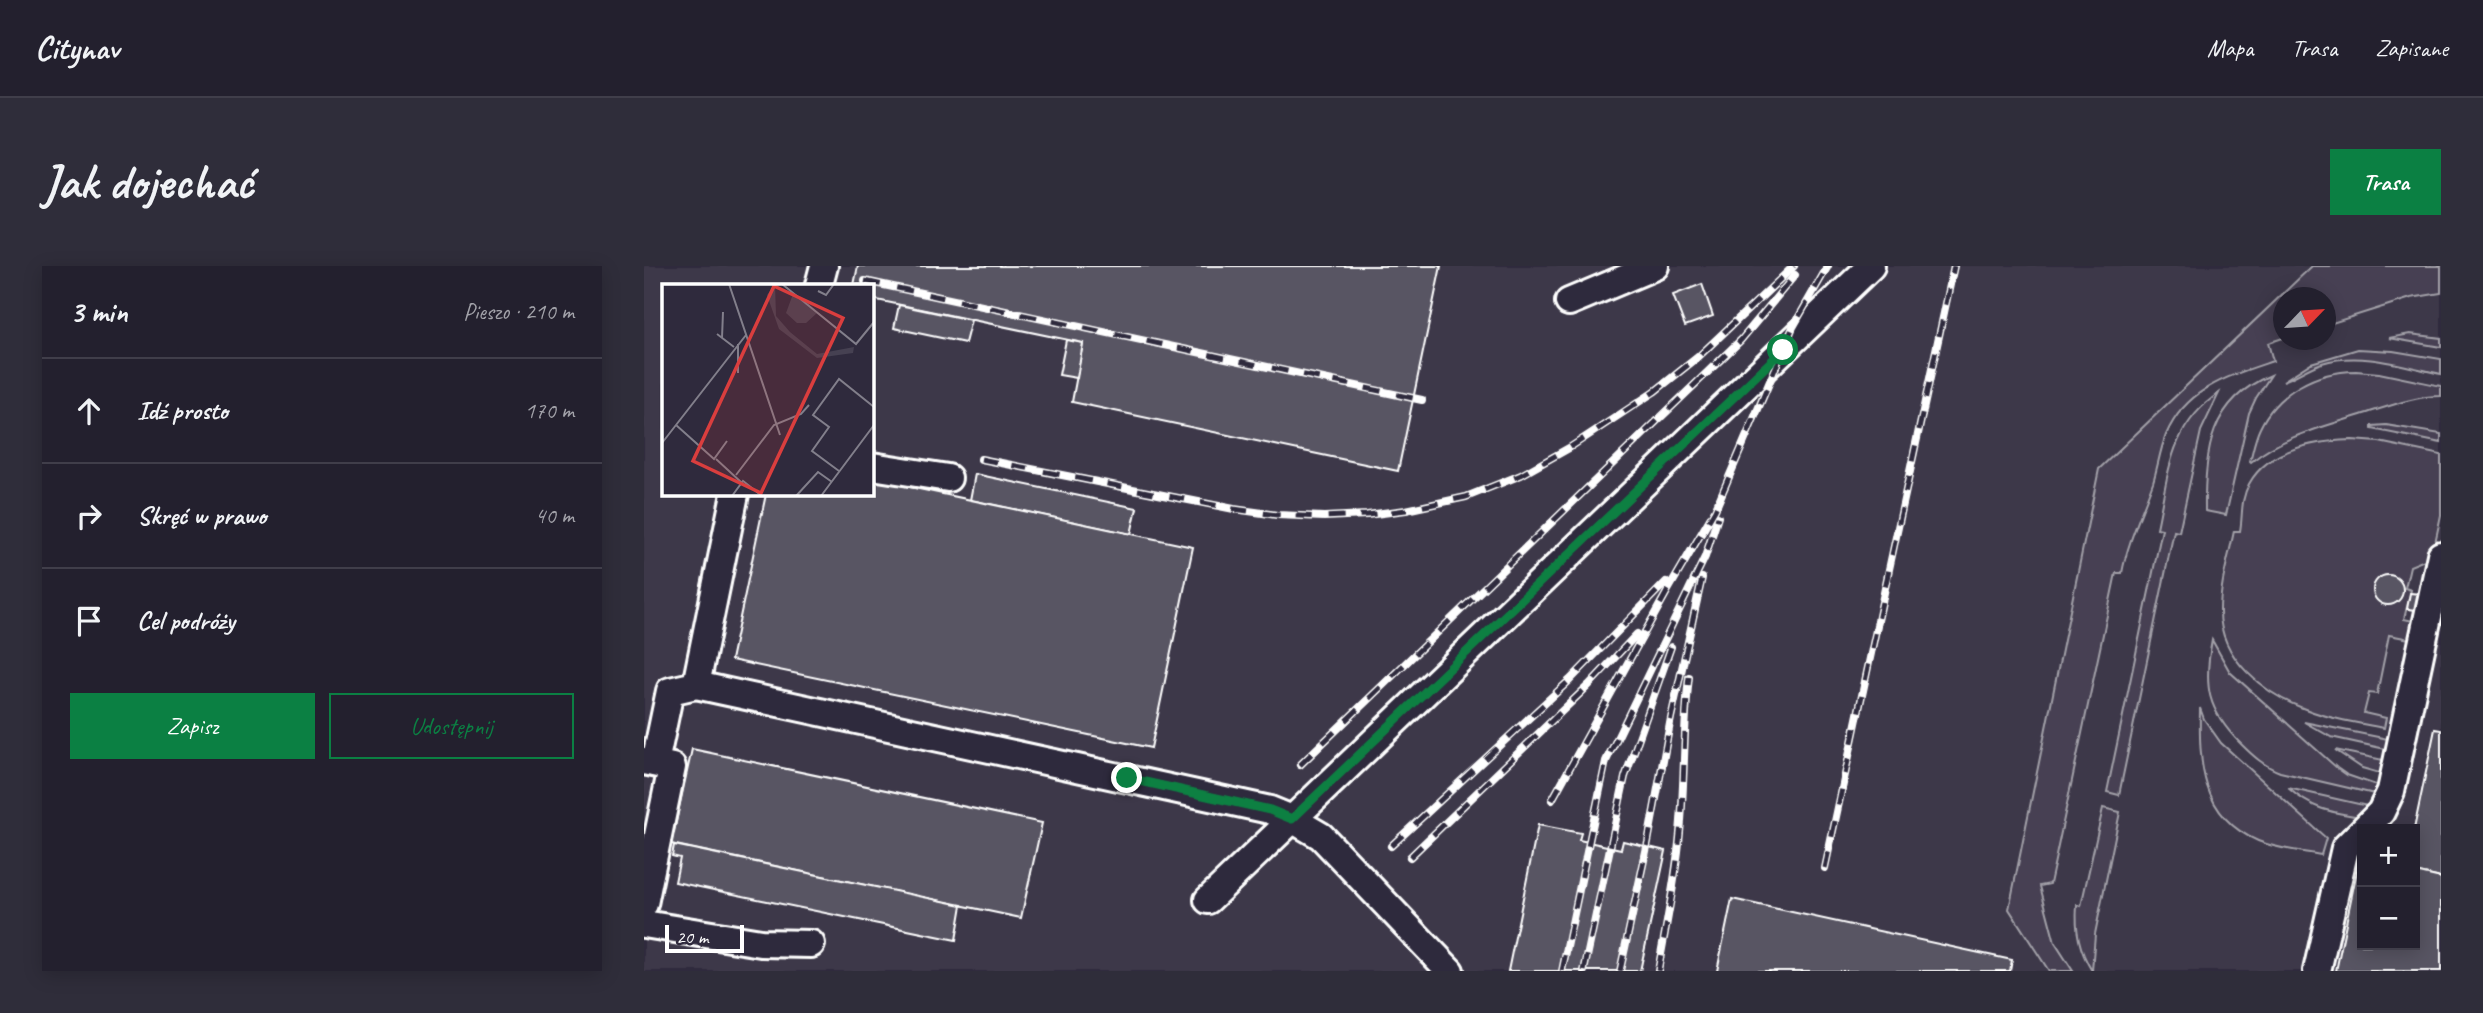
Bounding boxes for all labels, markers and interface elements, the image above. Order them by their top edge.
text: Citynav [35,27,119,69]
text: Mapa [2207,33,2253,63]
text: Trasa [2291,33,2337,63]
text: Zapisane [2375,33,2448,63]
button: Trasa [2330,149,2441,215]
text: Jak dojechać [42,151,253,213]
inset map [662,284,873,495]
north arrow [2273,287,2336,350]
text: 3 min [70,293,127,331]
text: Pieszo · 210 m [463,297,574,326]
route start [1767,334,1798,365]
icon: ahead [70,392,108,430]
text: Idź prosto [137,394,228,427]
text: 170 m [525,396,574,425]
icon: right [70,497,108,535]
text: Skręć w prawo [137,499,266,532]
text: 40 m [535,501,574,530]
icon: arrive [70,602,108,640]
text: Cel podróży [137,604,235,637]
button: Zapisz [70,693,315,759]
button: Udostępnij [329,693,574,759]
route end [1111,762,1142,793]
map controls [2357,824,2420,950]
button: + [2357,824,2420,887]
button: − [2357,887,2420,950]
scale bar [665,922,744,954]
text: 20 m [676,925,708,949]

